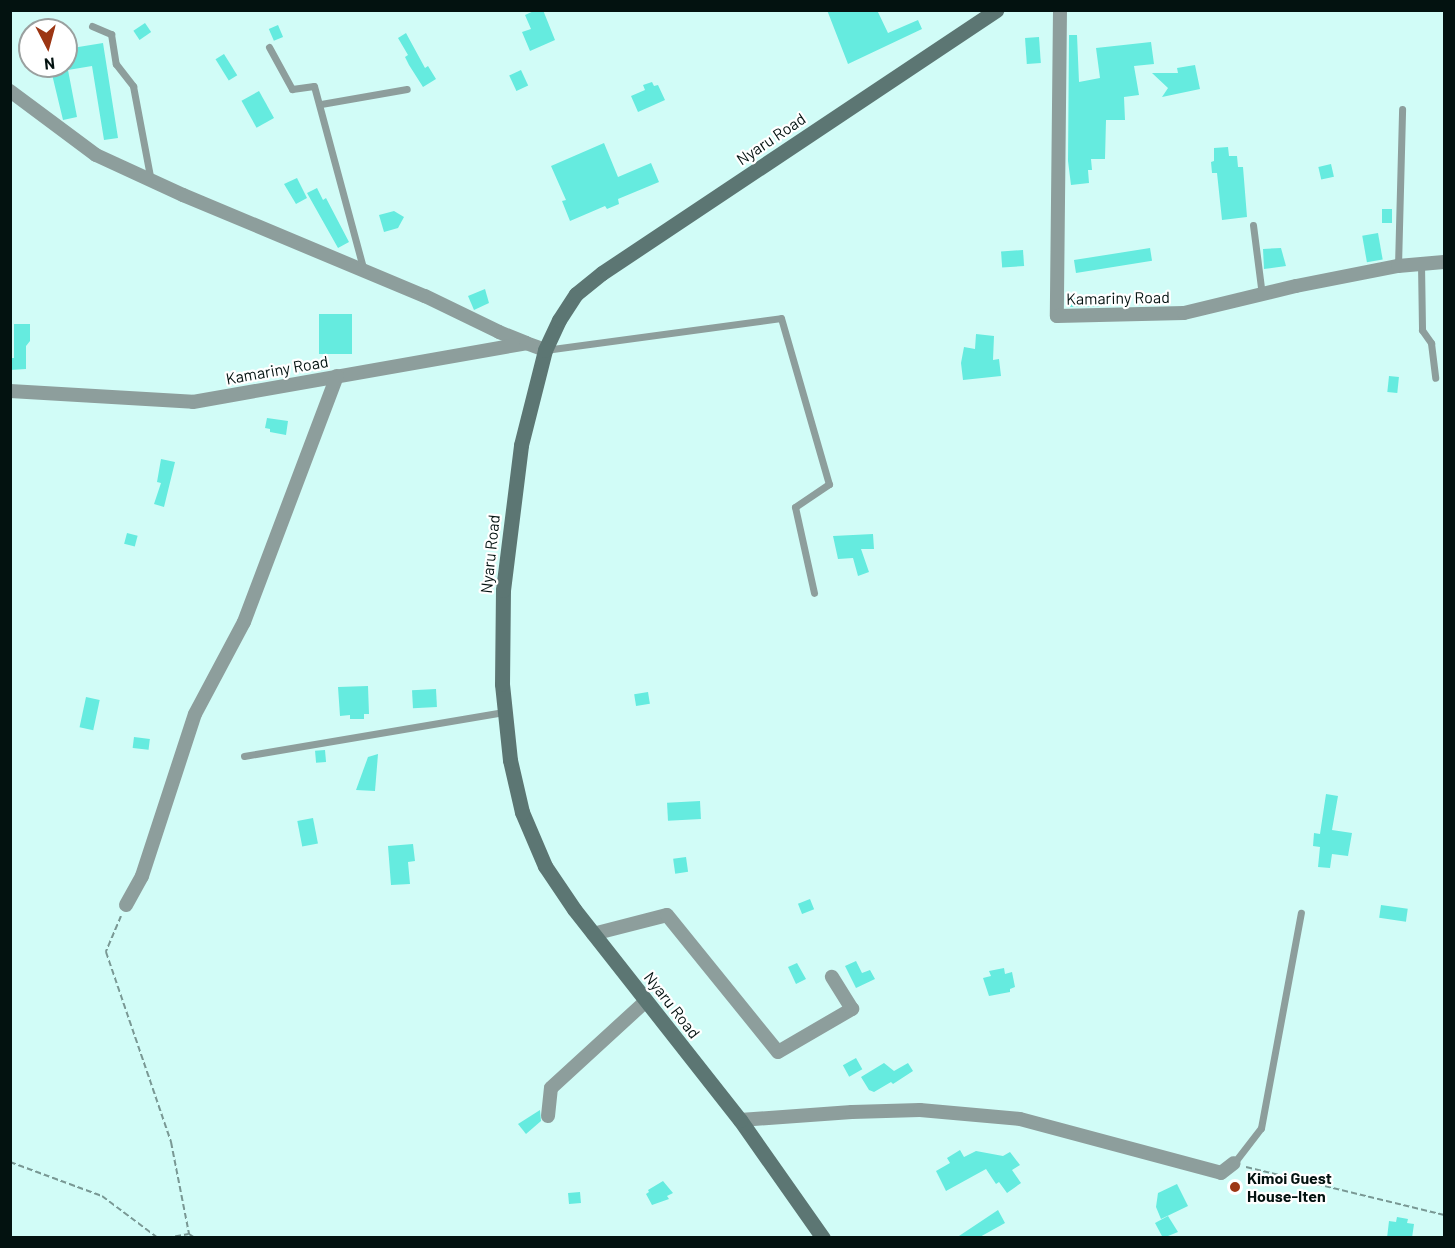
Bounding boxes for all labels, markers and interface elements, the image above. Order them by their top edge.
north arrow [18,18,78,78]
text: N [43,54,56,74]
street label: Nyaru Road [733,109,809,169]
street label: Kamariny Road [1066,287,1170,309]
street label: Kamariny Road [224,352,330,388]
street label: Nyaru Road [476,514,504,594]
street label: Nyaru Road [640,968,704,1042]
place label: Kimoi Guest House-Iten [1247,1168,1332,1206]
marker: Kimoi Guest House-Iten [1228,1180,1242,1194]

